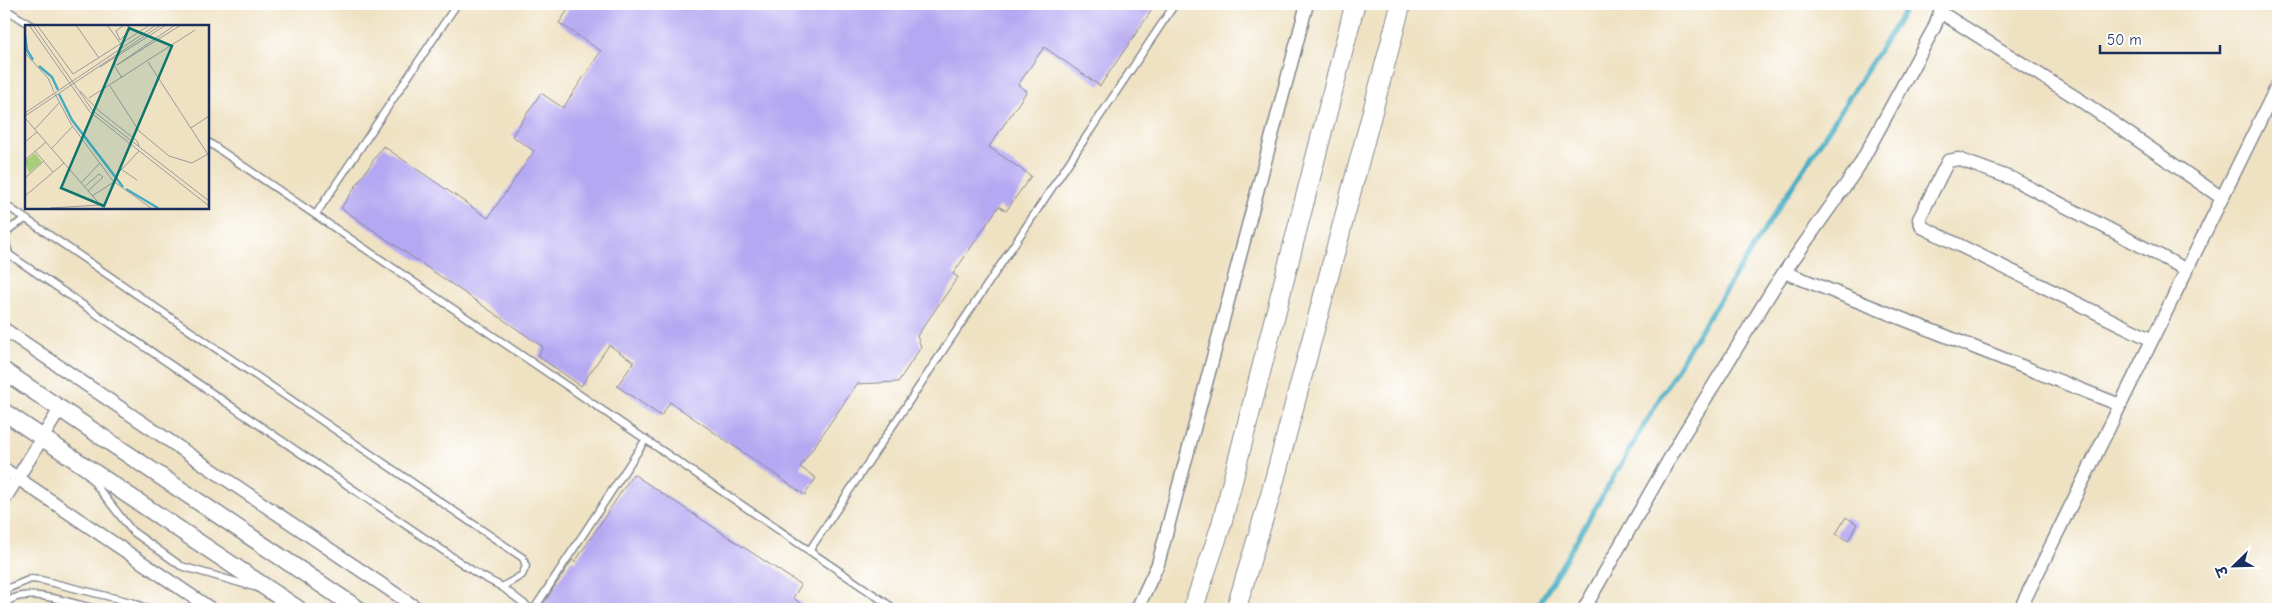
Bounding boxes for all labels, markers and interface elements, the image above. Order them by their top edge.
scale bar [2100,22,2220,54]
inset map [25,25,209,209]
text: 50 m [2107,31,2142,49]
north arrow [2210,540,2260,590]
text: उ [2212,562,2233,580]

